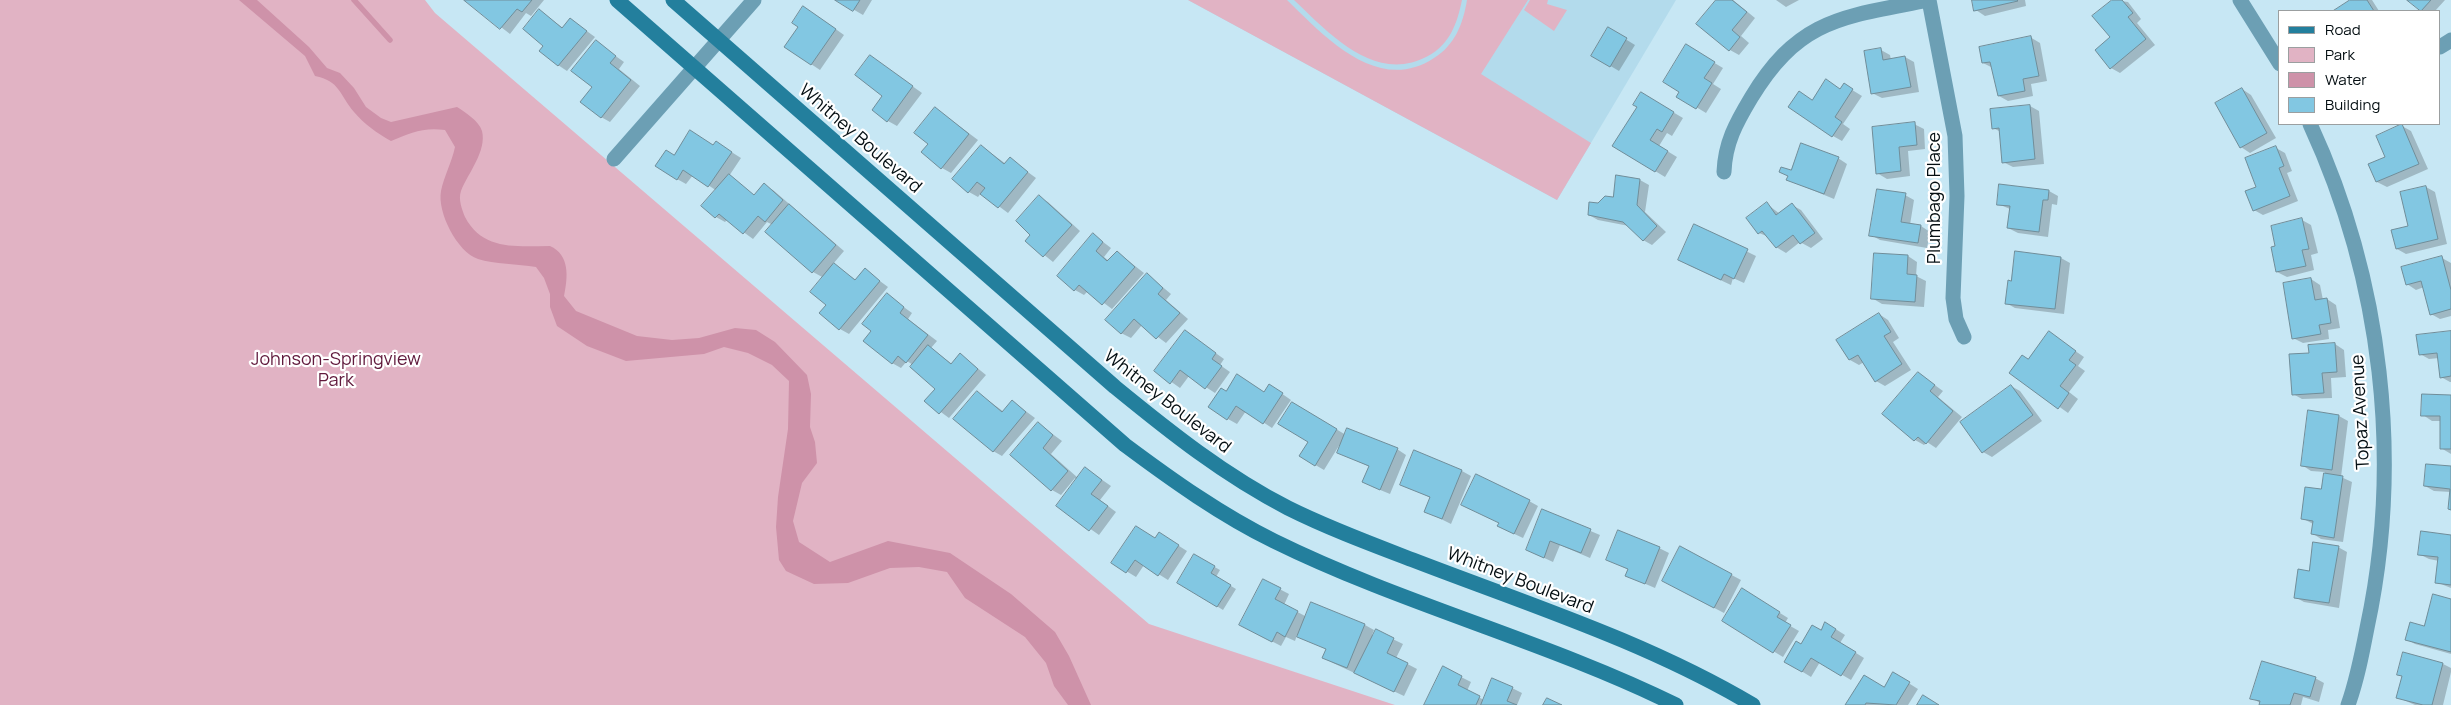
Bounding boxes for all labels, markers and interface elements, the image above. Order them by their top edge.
legend [2278,10,2441,125]
text: Road [2325,19,2361,40]
text: Park [2325,44,2355,65]
text: Water [2325,69,2367,90]
street label: Whitney Boulevard [794,80,926,198]
text: Building [2325,94,2380,115]
street label: Plumbago Place [1924,132,1946,264]
street label: Whitney Boulevard [1099,346,1235,458]
park label: Johnson-Springview Park [251,349,421,392]
street label: Topaz Avenue [2347,354,2375,470]
street label: Whitney Boulevard [1444,543,1596,619]

